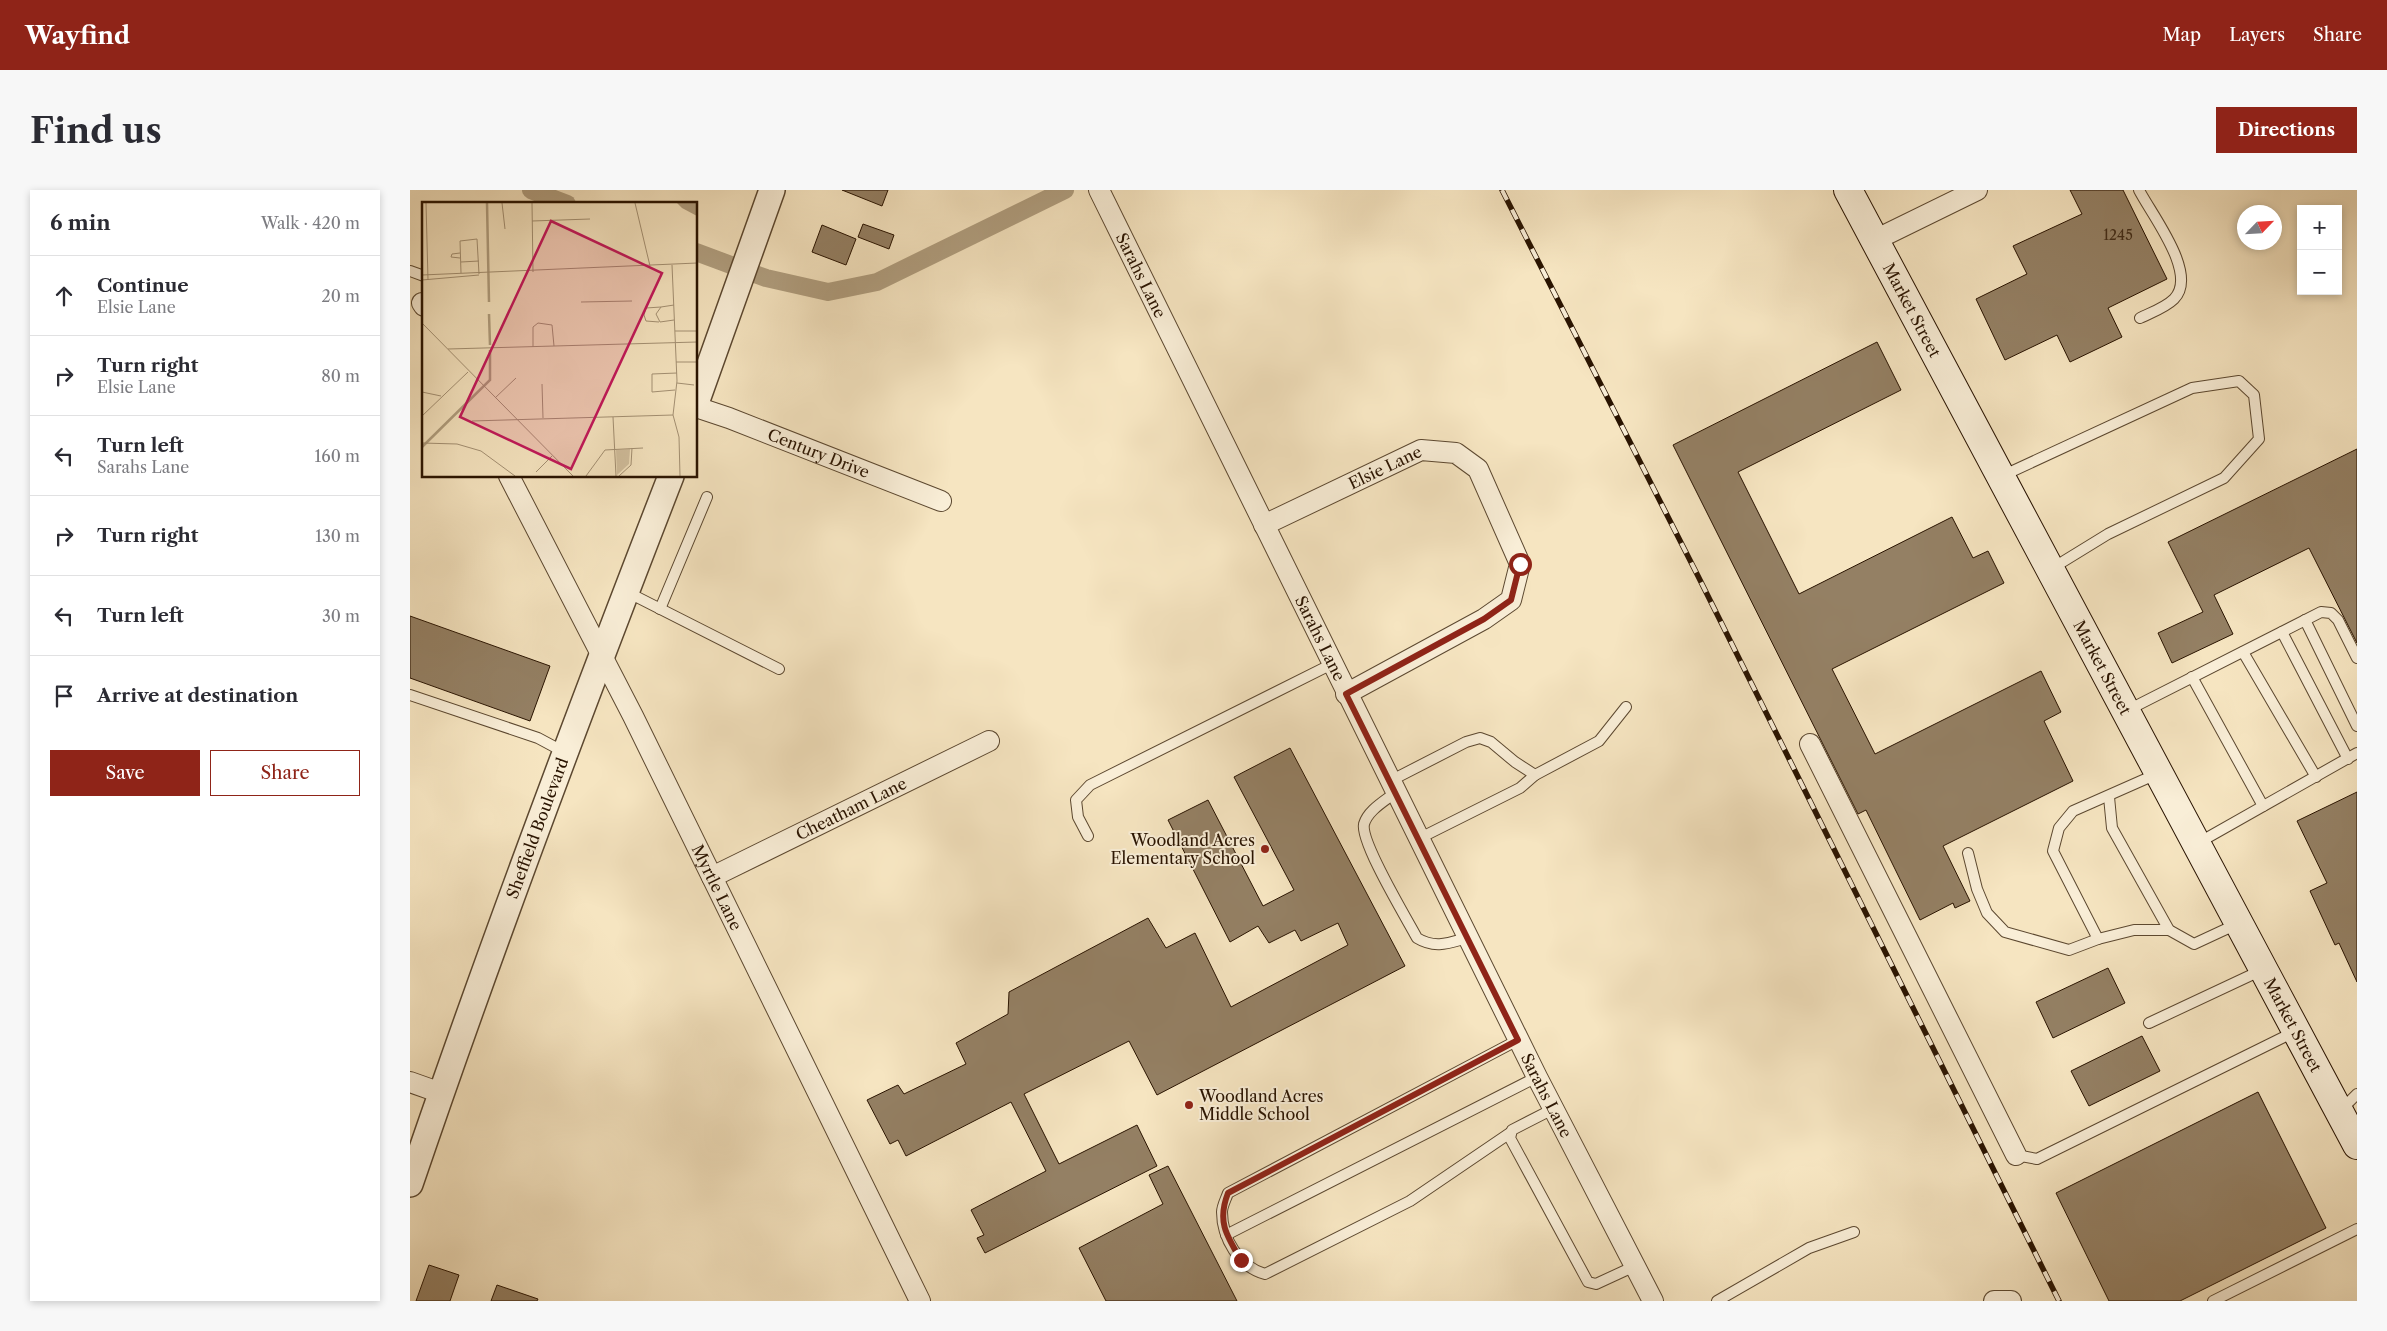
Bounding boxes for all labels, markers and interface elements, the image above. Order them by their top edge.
text: Wayfind [25,21,130,50]
text: Map [2163,24,2201,46]
text: Layers [2229,24,2285,46]
text: Share [2313,24,2362,46]
button: Directions [2216,107,2357,153]
text: Find us [30,109,162,152]
inset map [422,202,698,478]
north arrow [2237,205,2282,250]
map controls [2297,205,2342,295]
button: + [2297,205,2342,250]
text: 6 min [50,210,111,235]
text: Walk · 420 m [261,213,360,233]
house number: 1245 [2103,226,2133,244]
street label: Sarahs Lane [1112,229,1170,321]
button: − [2297,250,2342,295]
street label: Market Street [1879,259,1945,361]
text: Continue [97,274,189,297]
icon: ahead [50,282,78,310]
text: 20 m [321,286,360,306]
text: Elsie Lane [97,297,176,317]
text: Turn right [97,354,198,377]
icon: right [50,362,78,390]
text: 80 m [321,366,360,386]
text: Elsie Lane [97,377,176,397]
street label: Century Drive [765,424,873,482]
text: Turn left [97,434,184,457]
street label: Elsie Lane [1345,441,1425,493]
icon: left [50,442,78,470]
text: 160 m [315,446,360,466]
text: Sarahs Lane [97,457,189,477]
icon: right [50,522,78,550]
text: Turn right [97,524,198,547]
text: 130 m [315,526,360,546]
route start [1509,553,1532,576]
street label: Sarahs Lane [1291,593,1350,684]
icon: left [50,602,78,630]
text: Turn left [97,604,184,627]
text: 30 m [322,606,360,626]
street label: Market Street [2069,617,2136,718]
icon: arrive [50,682,78,710]
text: Arrive at destination [97,684,298,707]
button: Save [50,750,200,796]
button: Share [210,750,360,796]
street label: Sheffield Boulevard [502,754,572,901]
street label: Cheatham Lane [792,773,910,844]
place label: Woodland Acres Elementary School [1111,830,1255,868]
street label: Myrtle Lane [688,841,747,934]
marker: Woodland Acres Elementary School [1259,843,1271,855]
street label: Market Street [2260,974,2326,1076]
street label: Sarahs Lane [1517,1050,1577,1141]
place label: Woodland Acres Middle School [1198,1086,1324,1124]
marker: Woodland Acres Middle School [1183,1099,1195,1111]
route end [1230,1249,1253,1272]

